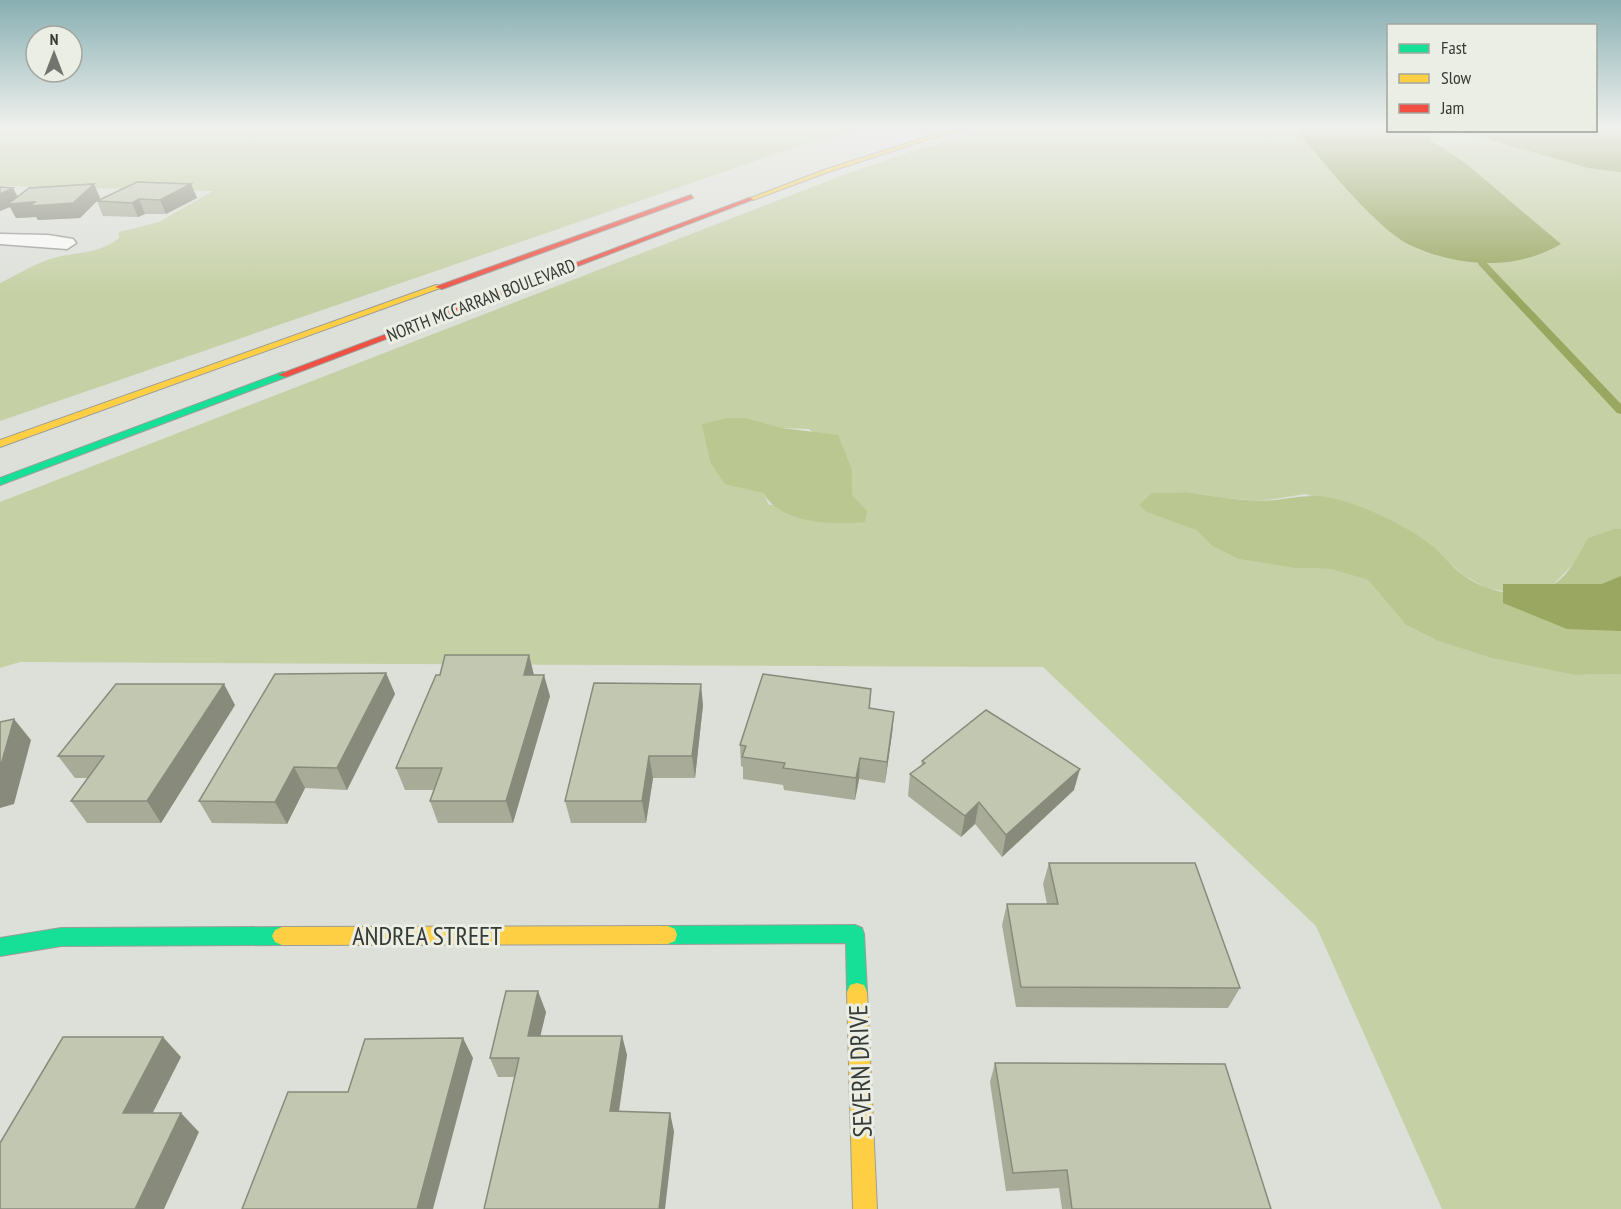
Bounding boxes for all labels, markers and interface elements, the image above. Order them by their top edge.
north arrow [24,24,84,84]
legend [1387,24,1597,132]
text: N [50,29,58,49]
text: Fast [1441,36,1467,59]
text: Slow [1441,66,1472,89]
text: Jam [1440,96,1464,119]
street label: NORTH MCCARRAN BOULEVARD [383,253,579,347]
street label: ANDREA STREET [352,919,502,952]
street label: SEVERN DRIVE [841,1004,879,1138]

